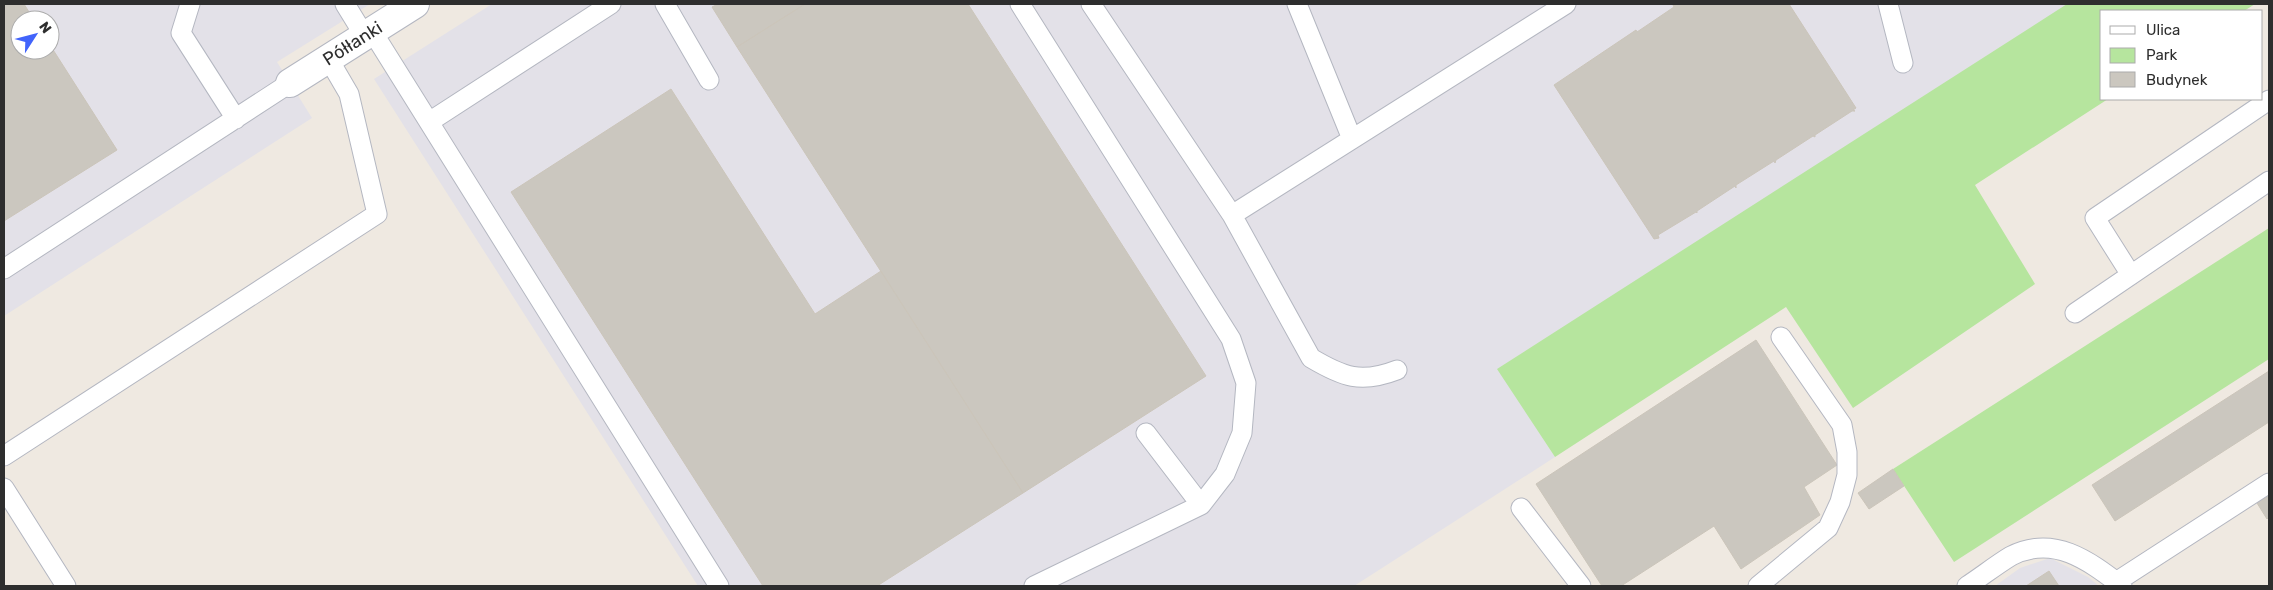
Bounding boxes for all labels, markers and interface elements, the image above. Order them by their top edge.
north arrow [10,10,60,60]
legend [2100,10,2263,100]
street label: Półłanki [319,16,386,70]
text: N [35,19,55,37]
text: Ulica [2146,21,2180,39]
text: Park [2146,46,2177,64]
text: Budynek [2146,71,2208,89]

